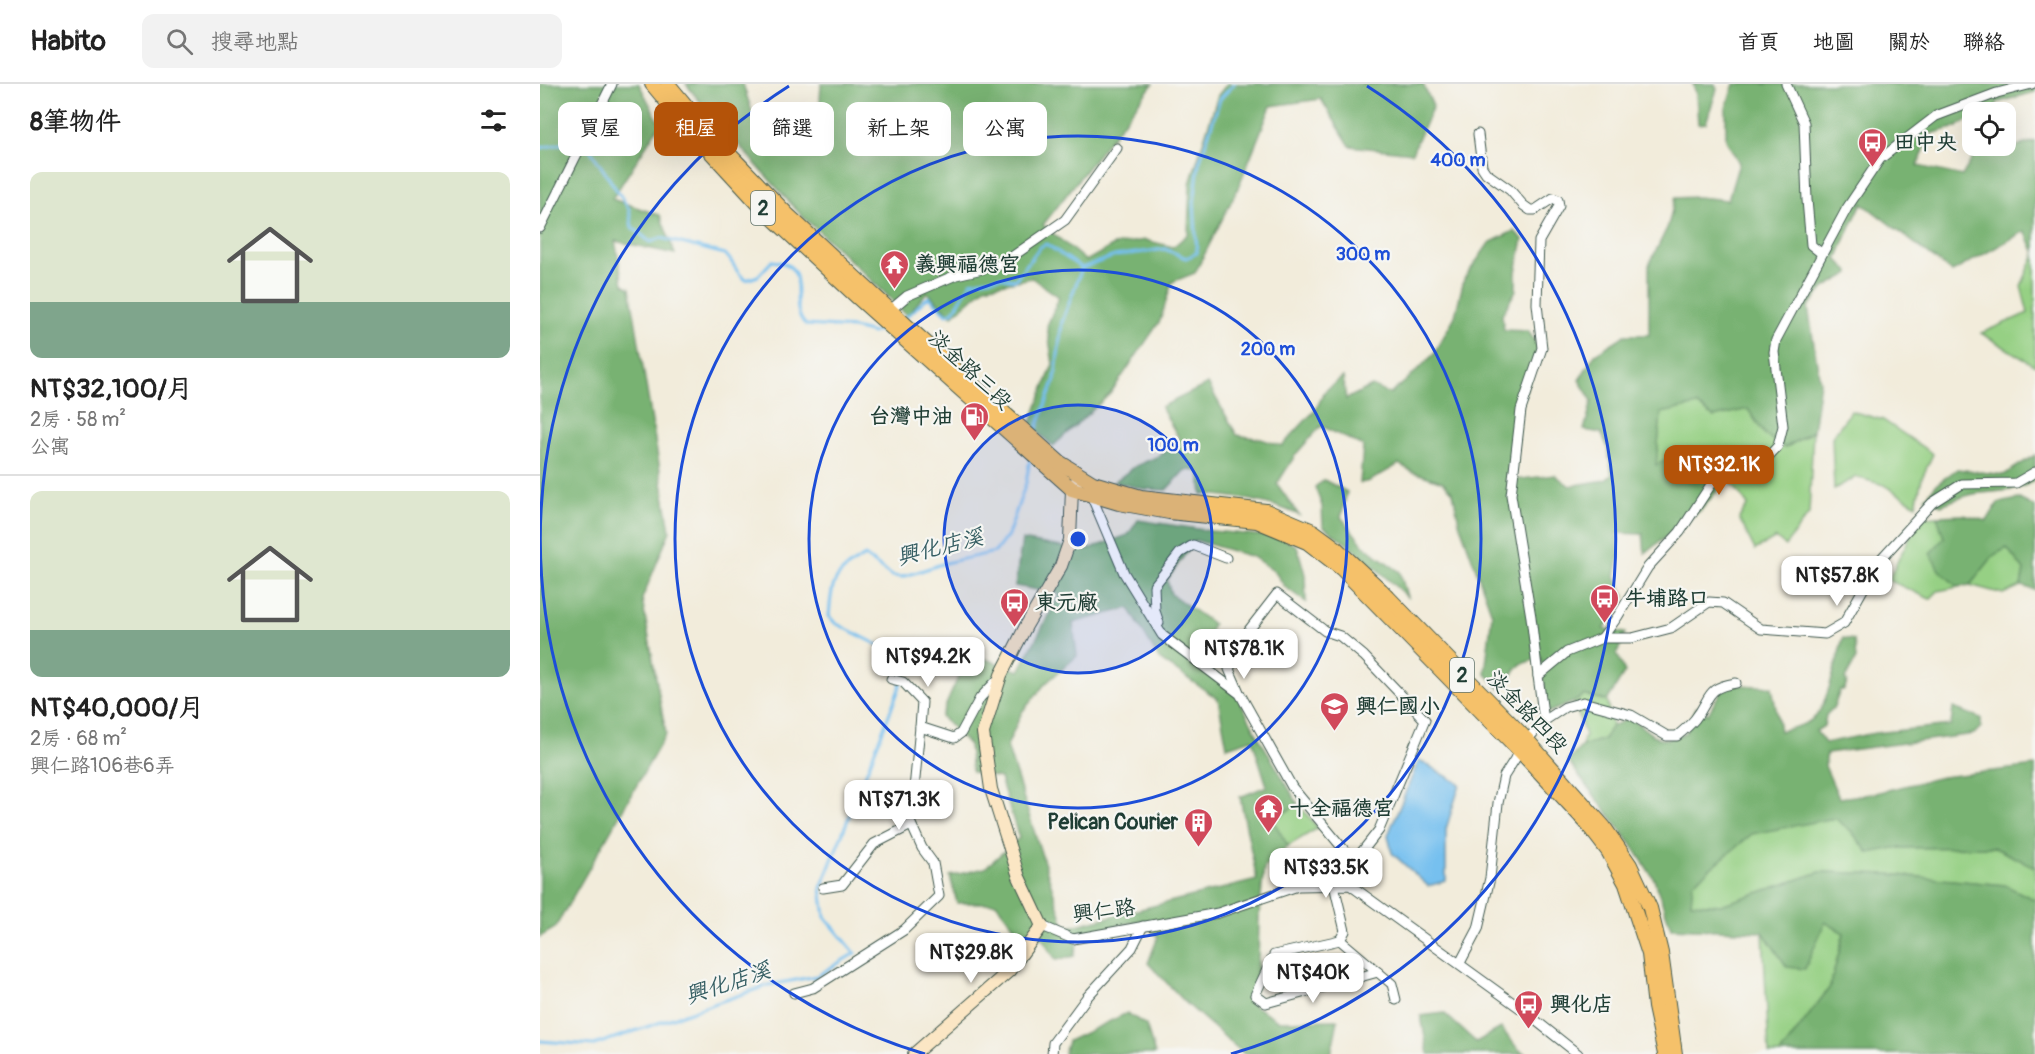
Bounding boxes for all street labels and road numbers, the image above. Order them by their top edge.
road number: 2 [751,191,775,225]
street label: 淡金路三段 [922,324,1018,416]
road number: 2 [1450,658,1474,692]
street label: 淡金路四段 [1481,665,1573,759]
street label: 興仁路 [1071,894,1137,928]

